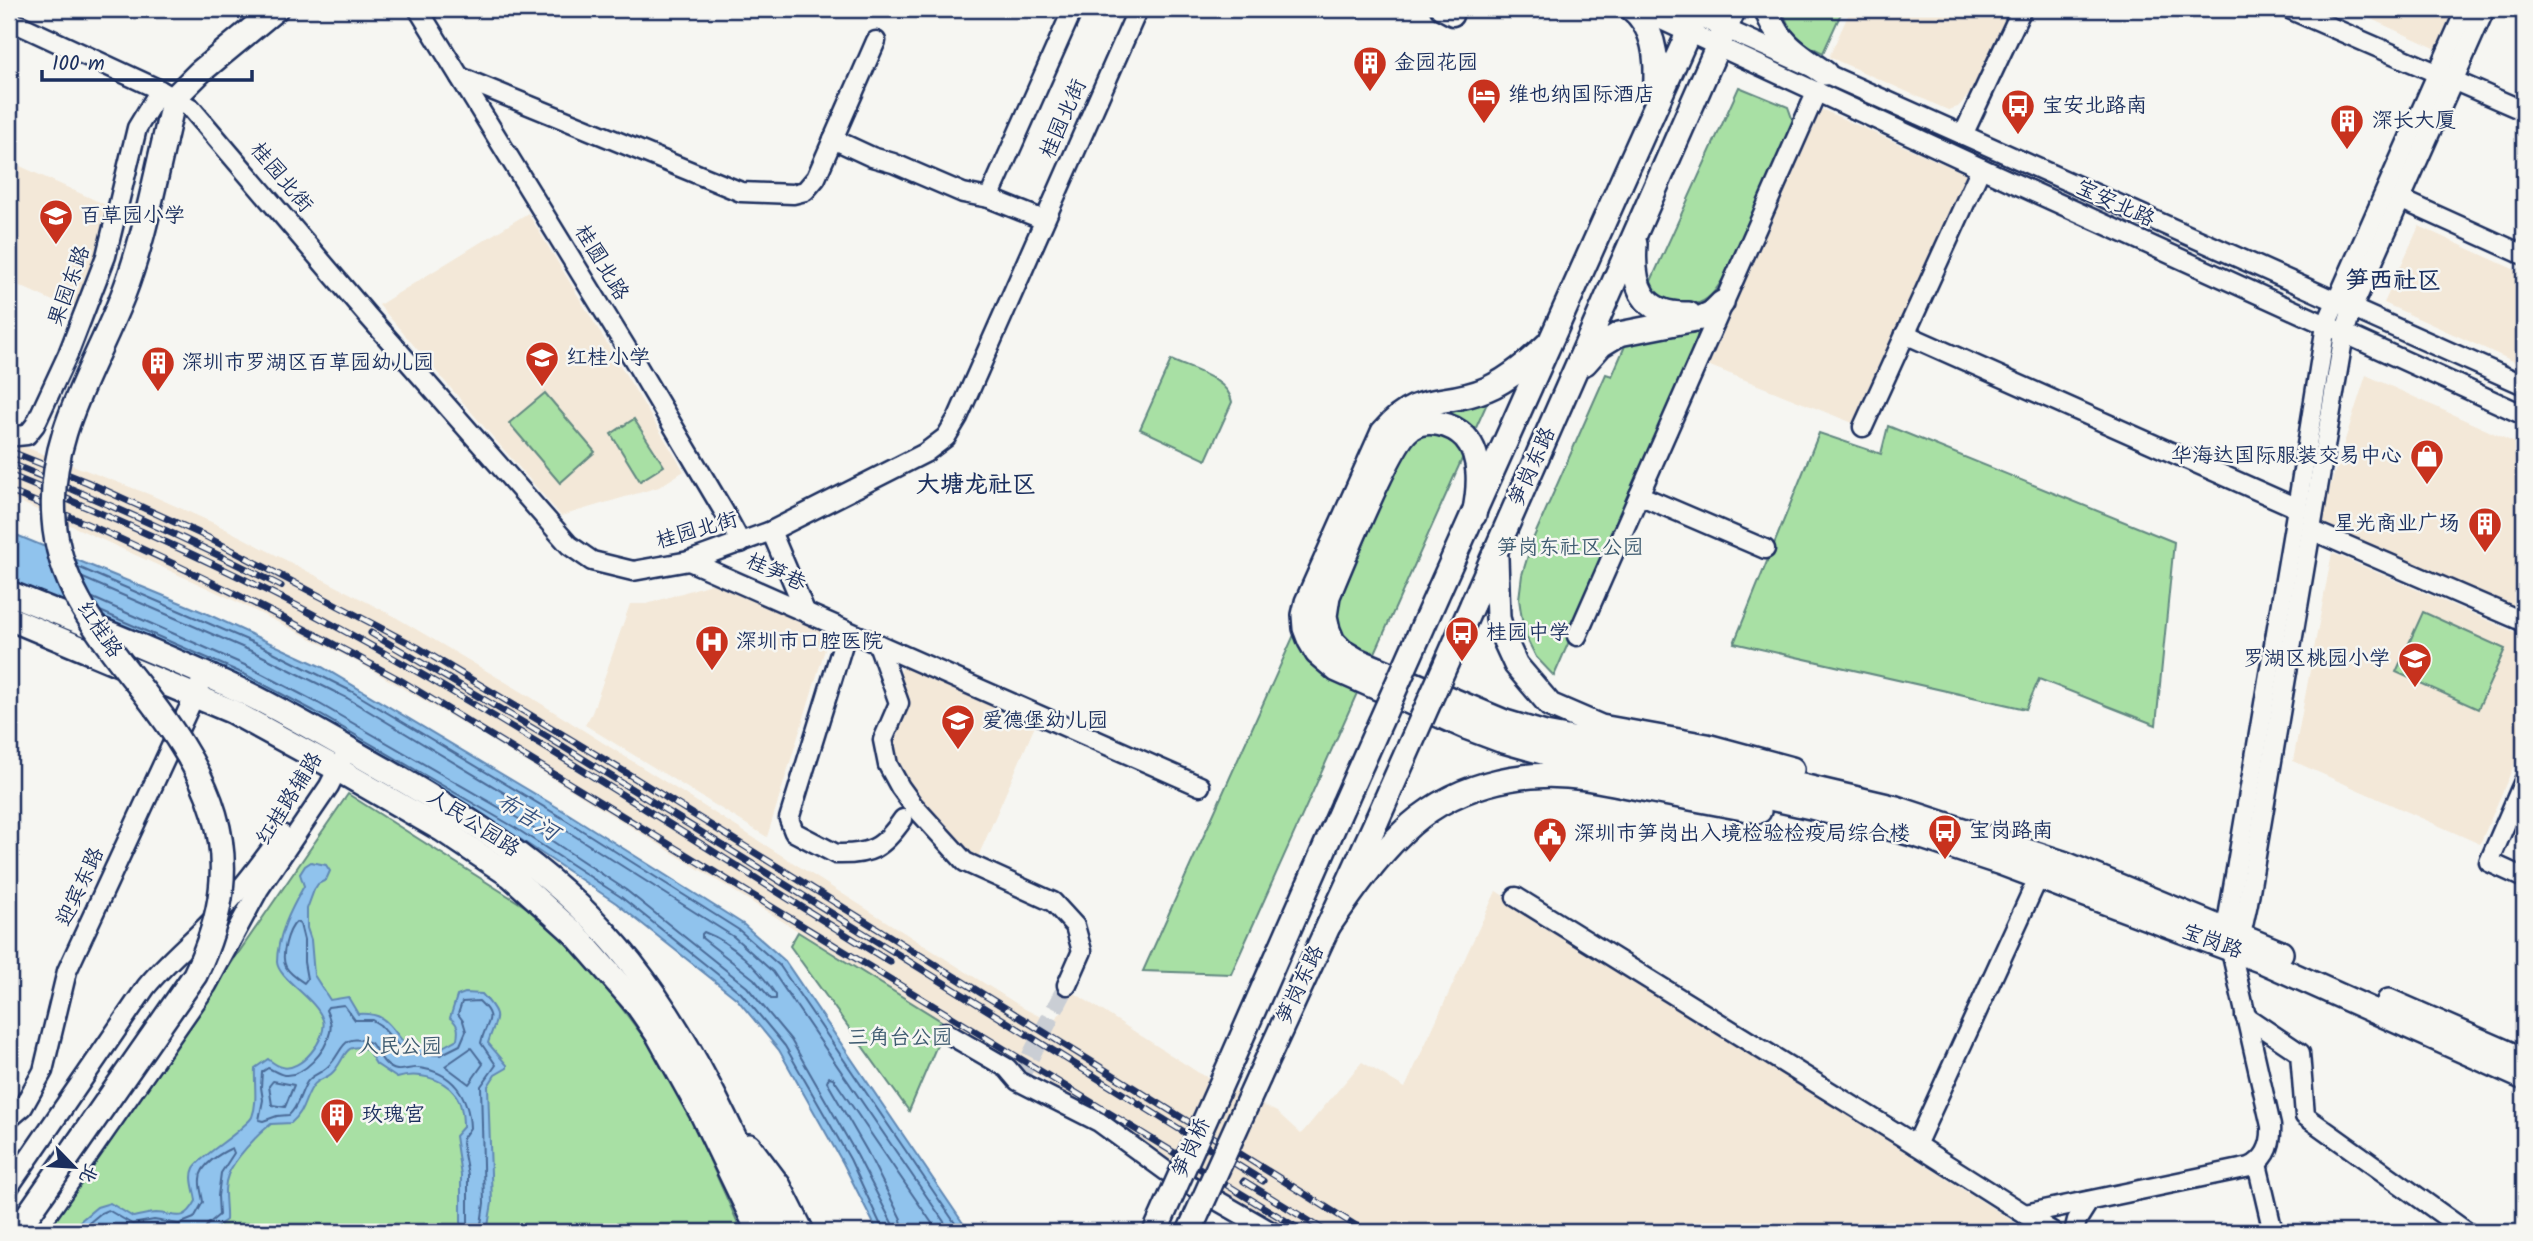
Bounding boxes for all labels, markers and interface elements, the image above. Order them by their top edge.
scale bar [42,38,252,82]
building icon: 金园花园 [1351,44,1389,93]
place label: 金园花园 [1394,47,1478,80]
text: 100 m [52,48,105,81]
street label: 桂园北街 [1032,74,1096,164]
hotel icon: 维也纳国际酒店 [1465,76,1503,125]
place label: 维也纳国际酒店 [1508,79,1655,112]
bus stop icon: 宝安北路南 [1999,87,2037,136]
place label: 宝安北路南 [2042,90,2147,123]
building icon: 深长大厦 [2328,102,2366,151]
place label: 深长大厦 [2372,105,2456,138]
street label: 桂园北街 [241,135,321,221]
street label: 宝安北路 [2070,171,2160,237]
school or university icon: 百草园小学 [37,197,75,246]
place label: 百草园小学 [80,200,185,233]
street label: 桂圆北路 [565,219,637,307]
street label: 果园东路 [40,241,100,331]
district label: 笋西社区 [2345,262,2441,301]
school or university icon: 红桂小学 [523,339,561,388]
place label: 红桂小学 [566,342,650,375]
building icon: 深圳市罗湖区百草园幼儿园 [139,344,177,393]
place label: 深圳市罗湖区百草园幼儿园 [182,347,434,380]
street label: 笋岗东路 [1501,422,1565,512]
shop icon: 华海达国际服装交易中心 [2408,437,2446,486]
place label: 华海达国际服装交易中心 [2171,440,2402,473]
district label: 大塘龙社区 [916,466,1036,505]
street label: 桂园北街 [652,504,742,558]
building icon: 星光商业广场 [2466,505,2504,554]
place label: 星光商业广场 [2334,508,2460,541]
park label: 笋岗东社区公园 [1497,532,1644,565]
street label: 桂笋巷 [741,545,811,601]
street label: 红桂路 [68,595,130,665]
bus stop icon: 桂园中学 [1443,614,1481,663]
place label: 桂园中学 [1486,617,1570,650]
hospital icon: 深圳市口腔医院 [693,623,731,672]
place label: 深圳市口腔医院 [736,626,883,659]
school or university icon: 罗湖区桃园小学 [2396,640,2434,689]
place label: 罗湖区桃园小学 [2243,643,2390,676]
school or university icon: 爱德堡幼儿园 [939,702,977,751]
place label: 爱德堡幼儿园 [982,705,1108,738]
street label: 红桂路辅路 [248,746,332,852]
street label: 人民公园路 [420,782,526,866]
water label: 布吉河 [488,784,569,854]
bus stop icon: 宝岗路南 [1926,812,1964,861]
public building icon: 深圳市笋岗出入境检验检疫局综合楼 [1531,815,1569,864]
place label: 宝岗路南 [1969,815,2053,848]
place label: 深圳市笋岗出入境检验检疫局综合楼 [1574,818,1910,851]
street label: 迎宾东路 [48,842,114,932]
street label: 宝岗路 [2177,916,2247,968]
street label: 笋岗东路 [1268,940,1334,1030]
park label: 三角台公园 [848,1022,953,1055]
park label: 人民公园 [358,1031,442,1064]
building icon: 玫瑰宫 [318,1096,356,1145]
place label: 玫瑰宫 [362,1099,425,1132]
street label: 笋岗桥 [1164,1113,1220,1183]
north arrow [38,1132,108,1202]
text: 北 [70,1158,105,1188]

